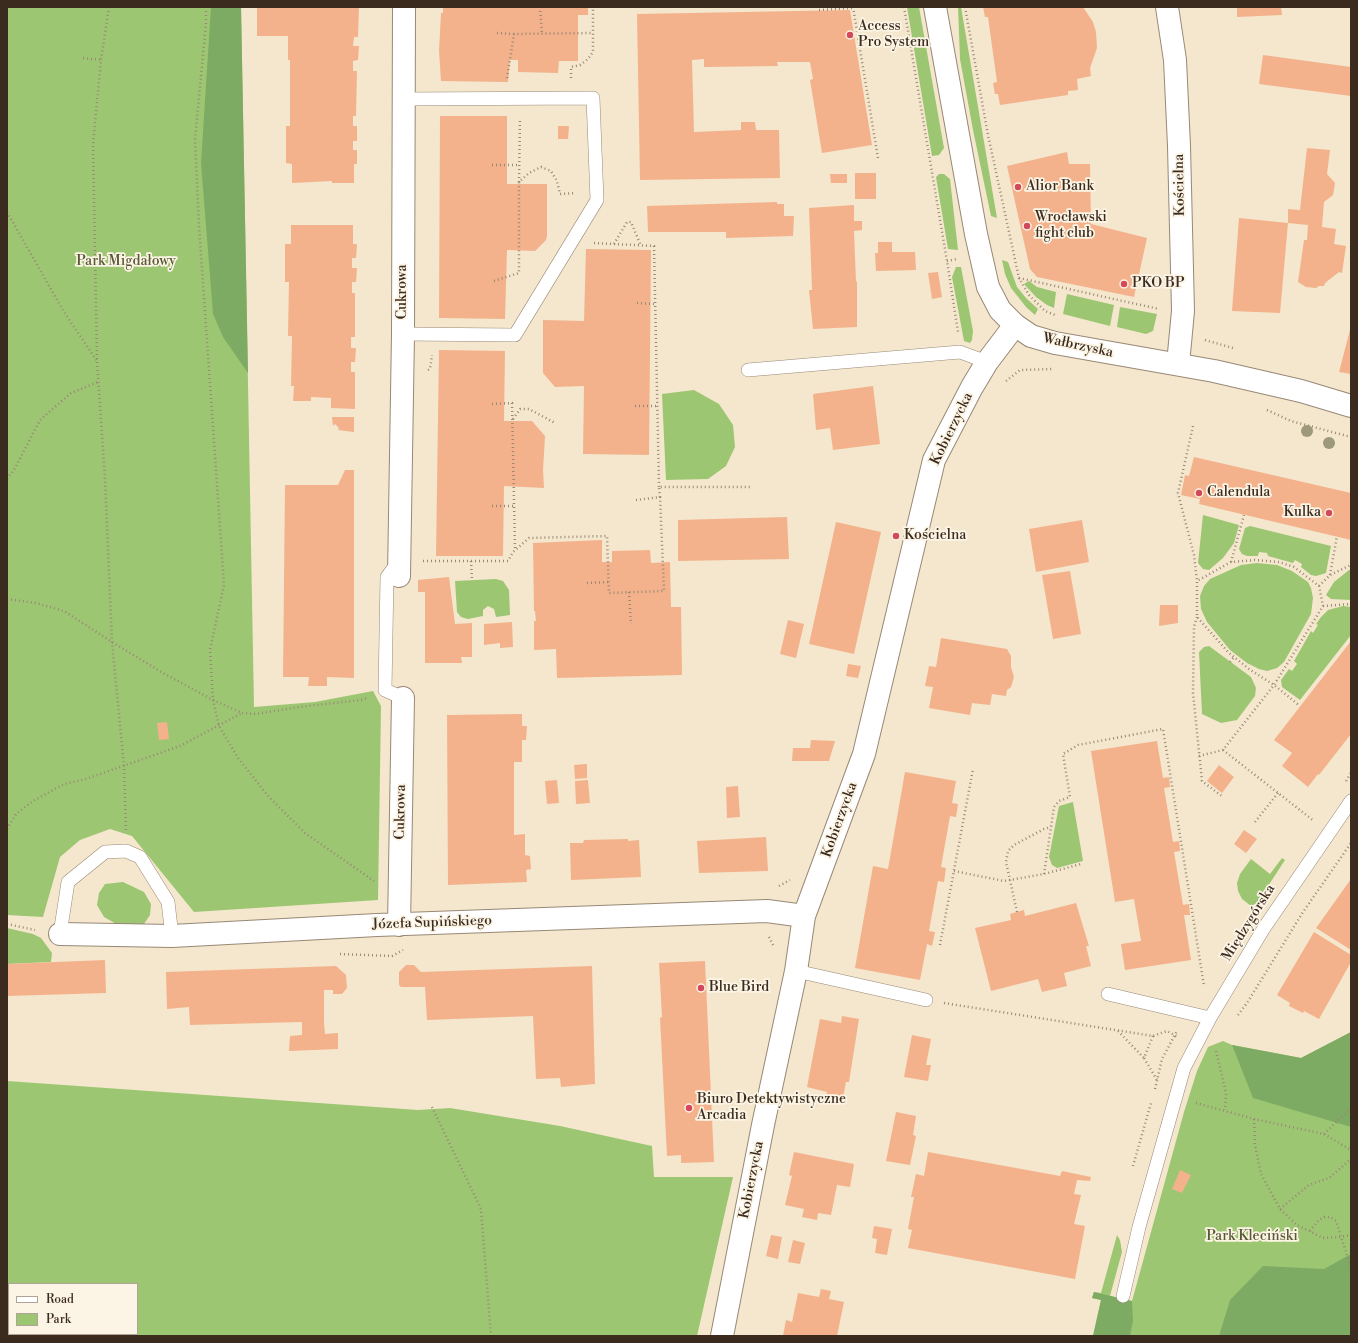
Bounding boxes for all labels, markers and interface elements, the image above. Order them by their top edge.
place label: Access Pro System [858,19,929,52]
marker: Access Pro System [845,30,855,40]
street label: Kościelna [1171,154,1189,216]
place label: Alior Bank [1026,179,1094,195]
marker: Alior Bank [1013,182,1023,192]
place label: Wrocławski fight club [1035,210,1107,242]
marker: Wrocławski fight club [1022,221,1032,231]
park label: Park Migdałowy [76,254,176,270]
street label: Cukrowa [395,264,411,320]
place label: PKO BP [1132,276,1185,292]
marker: PKO BP [1119,279,1129,289]
street label: Wałbrzyska [1041,330,1115,362]
street label: Kobierzycka [927,390,977,468]
place label: Calendula [1207,485,1270,501]
marker: Calendula [1194,488,1204,498]
place label: Kulka [1284,505,1321,521]
marker: Kulka [1324,508,1334,518]
place label: Kościelna [904,528,966,544]
marker: Kościelna [891,531,901,541]
street label: Kobierzycka [819,780,861,860]
street label: Cukrowa [392,784,410,840]
street label: Międzygórska [1219,881,1279,965]
street label: Józefa Supińskiego [372,913,492,933]
place label: Blue Bird [709,980,769,996]
marker: Blue Bird [696,983,706,993]
place label: Biuro Detektywistyczne Arcadia [697,1092,846,1124]
marker: Biuro Detektywistyczne Arcadia [684,1103,694,1113]
street label: Kobierzycka [736,1140,768,1220]
park label: Park Kleciński [1206,1229,1298,1245]
legend [8,1283,138,1335]
text: Road [46,1292,74,1307]
text: Park [46,1312,71,1327]

